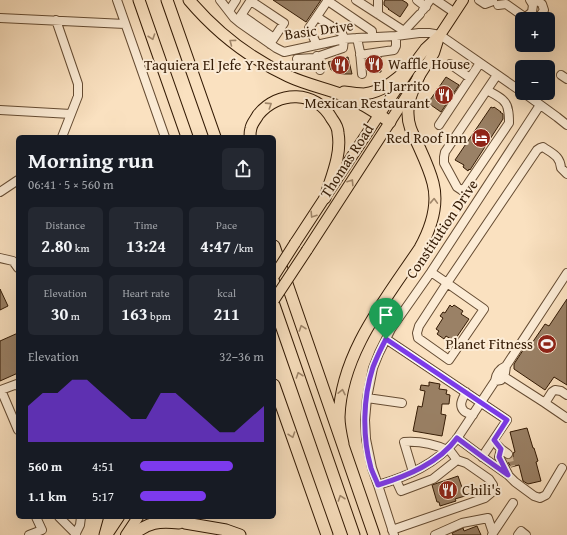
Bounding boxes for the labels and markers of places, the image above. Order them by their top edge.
restaurant icon: Waffle House [363,53,385,75]
place label: Waffle House [388,53,470,74]
place label: Taquiera El Jefe Y Restaurant [144,54,327,75]
restaurant icon: Taquiera El Jefe Y Restaurant [329,54,351,76]
place label: El Jarrito Mexican Restaurant [305,75,431,113]
restaurant icon: El Jarrito Mexican Restaurant [433,84,455,106]
place label: Red Roof Inn [386,127,468,148]
hotel icon: Red Roof Inn [470,127,492,149]
pin [369,298,403,339]
place label: Planet Fitness [445,333,533,354]
sports icon: Planet Fitness [536,333,558,355]
restaurant icon: Chili's [437,479,459,501]
place label: Chili's [462,479,501,500]

